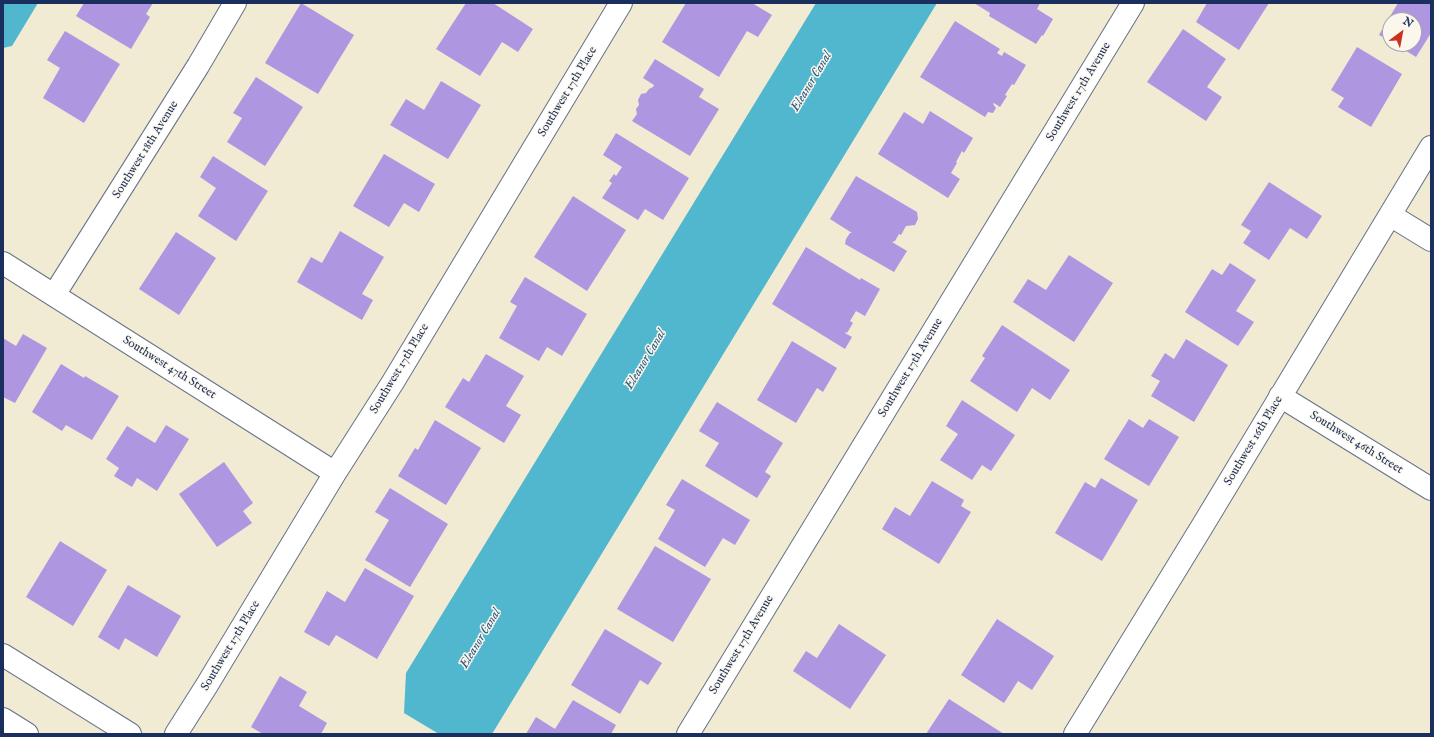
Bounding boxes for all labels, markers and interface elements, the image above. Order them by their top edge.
north arrow [1382,12,1422,52]
text: N [1400,14,1416,31]
street label: Southwest 17th Avenue [1044,40,1114,144]
street label: Southwest 17th Place [535,44,601,140]
water label: Eleanor Canal [788,49,836,115]
street label: Southwest 18th Avenue [110,99,182,201]
street label: Southwest 17th Avenue [876,316,946,420]
street label: Southwest 17th Place [367,321,433,417]
water label: Eleanor Canal [622,327,670,393]
street label: Southwest 47th Street [120,333,218,403]
street label: Southwest 16th Place [1222,394,1286,488]
street label: Southwest 46th Street [1307,408,1405,478]
street label: Southwest 17th Avenue [707,593,777,697]
street label: Southwest 17th Place [198,598,264,694]
water label: Eleanor Canal [457,606,505,672]

